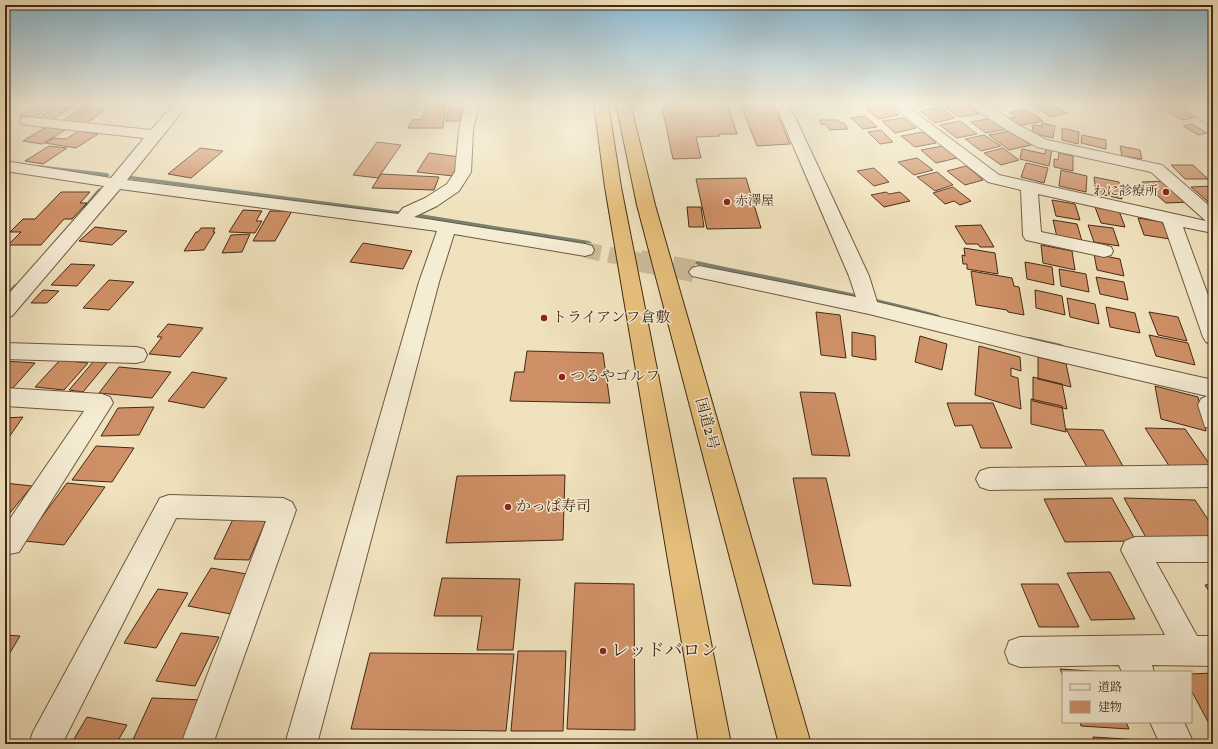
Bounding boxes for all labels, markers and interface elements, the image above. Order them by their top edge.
place label: わに診療所 [1093,183,1158,201]
marker: わに診療所 [1161,187,1171,197]
place label: 赤澤屋 [735,193,774,211]
marker: 赤澤屋 [722,197,732,207]
place label: トライアンフ倉敷 [552,308,671,329]
marker: トライアンフ倉敷 [539,313,549,323]
place label: つるやゴルフ [570,367,660,388]
marker: つるやゴルフ [557,372,567,382]
street label: 国道2号 [689,396,723,452]
place label: かっぱ寿司 [516,497,591,518]
marker: かっぱ寿司 [503,502,513,512]
place label: レッドバロン [611,639,718,664]
marker: レッドバロン [598,646,608,656]
legend [1062,671,1192,723]
text: 道路 [1098,680,1122,696]
text: 建物 [1098,700,1122,716]

